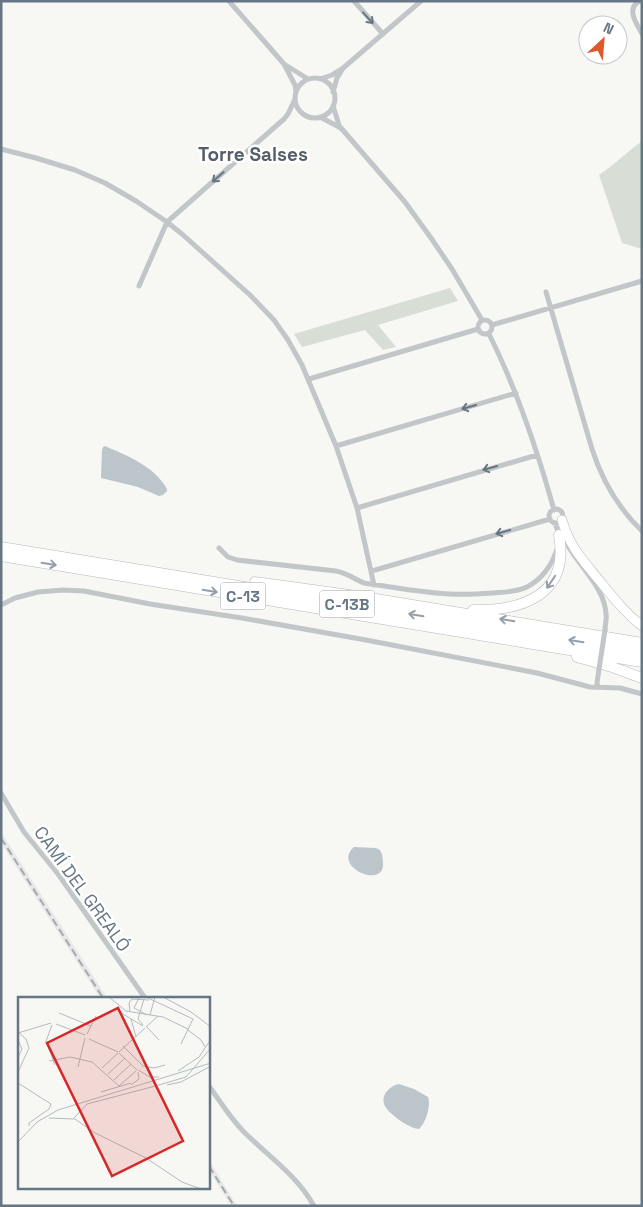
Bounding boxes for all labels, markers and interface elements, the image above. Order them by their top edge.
one-way arrow [362,11,374,24]
north arrow [578,15,628,65]
text: N [601,18,617,38]
district label: Torre Salses [198,142,308,167]
one-way arrow [211,171,224,183]
one-way arrow [461,402,477,412]
one-way arrow [483,464,499,474]
one-way arrow [495,528,511,538]
one-way arrow [41,560,57,570]
one-way arrow [546,574,556,588]
road number: C-13 [220,582,266,610]
one-way arrow [201,586,217,596]
road number: C-13B [320,590,374,618]
one-way arrow [408,610,424,620]
one-way arrow [500,615,516,625]
one-way arrow [569,636,585,646]
street label: CAMÍ DEL GREALÓ [29,821,136,956]
inset map [18,997,210,1190]

